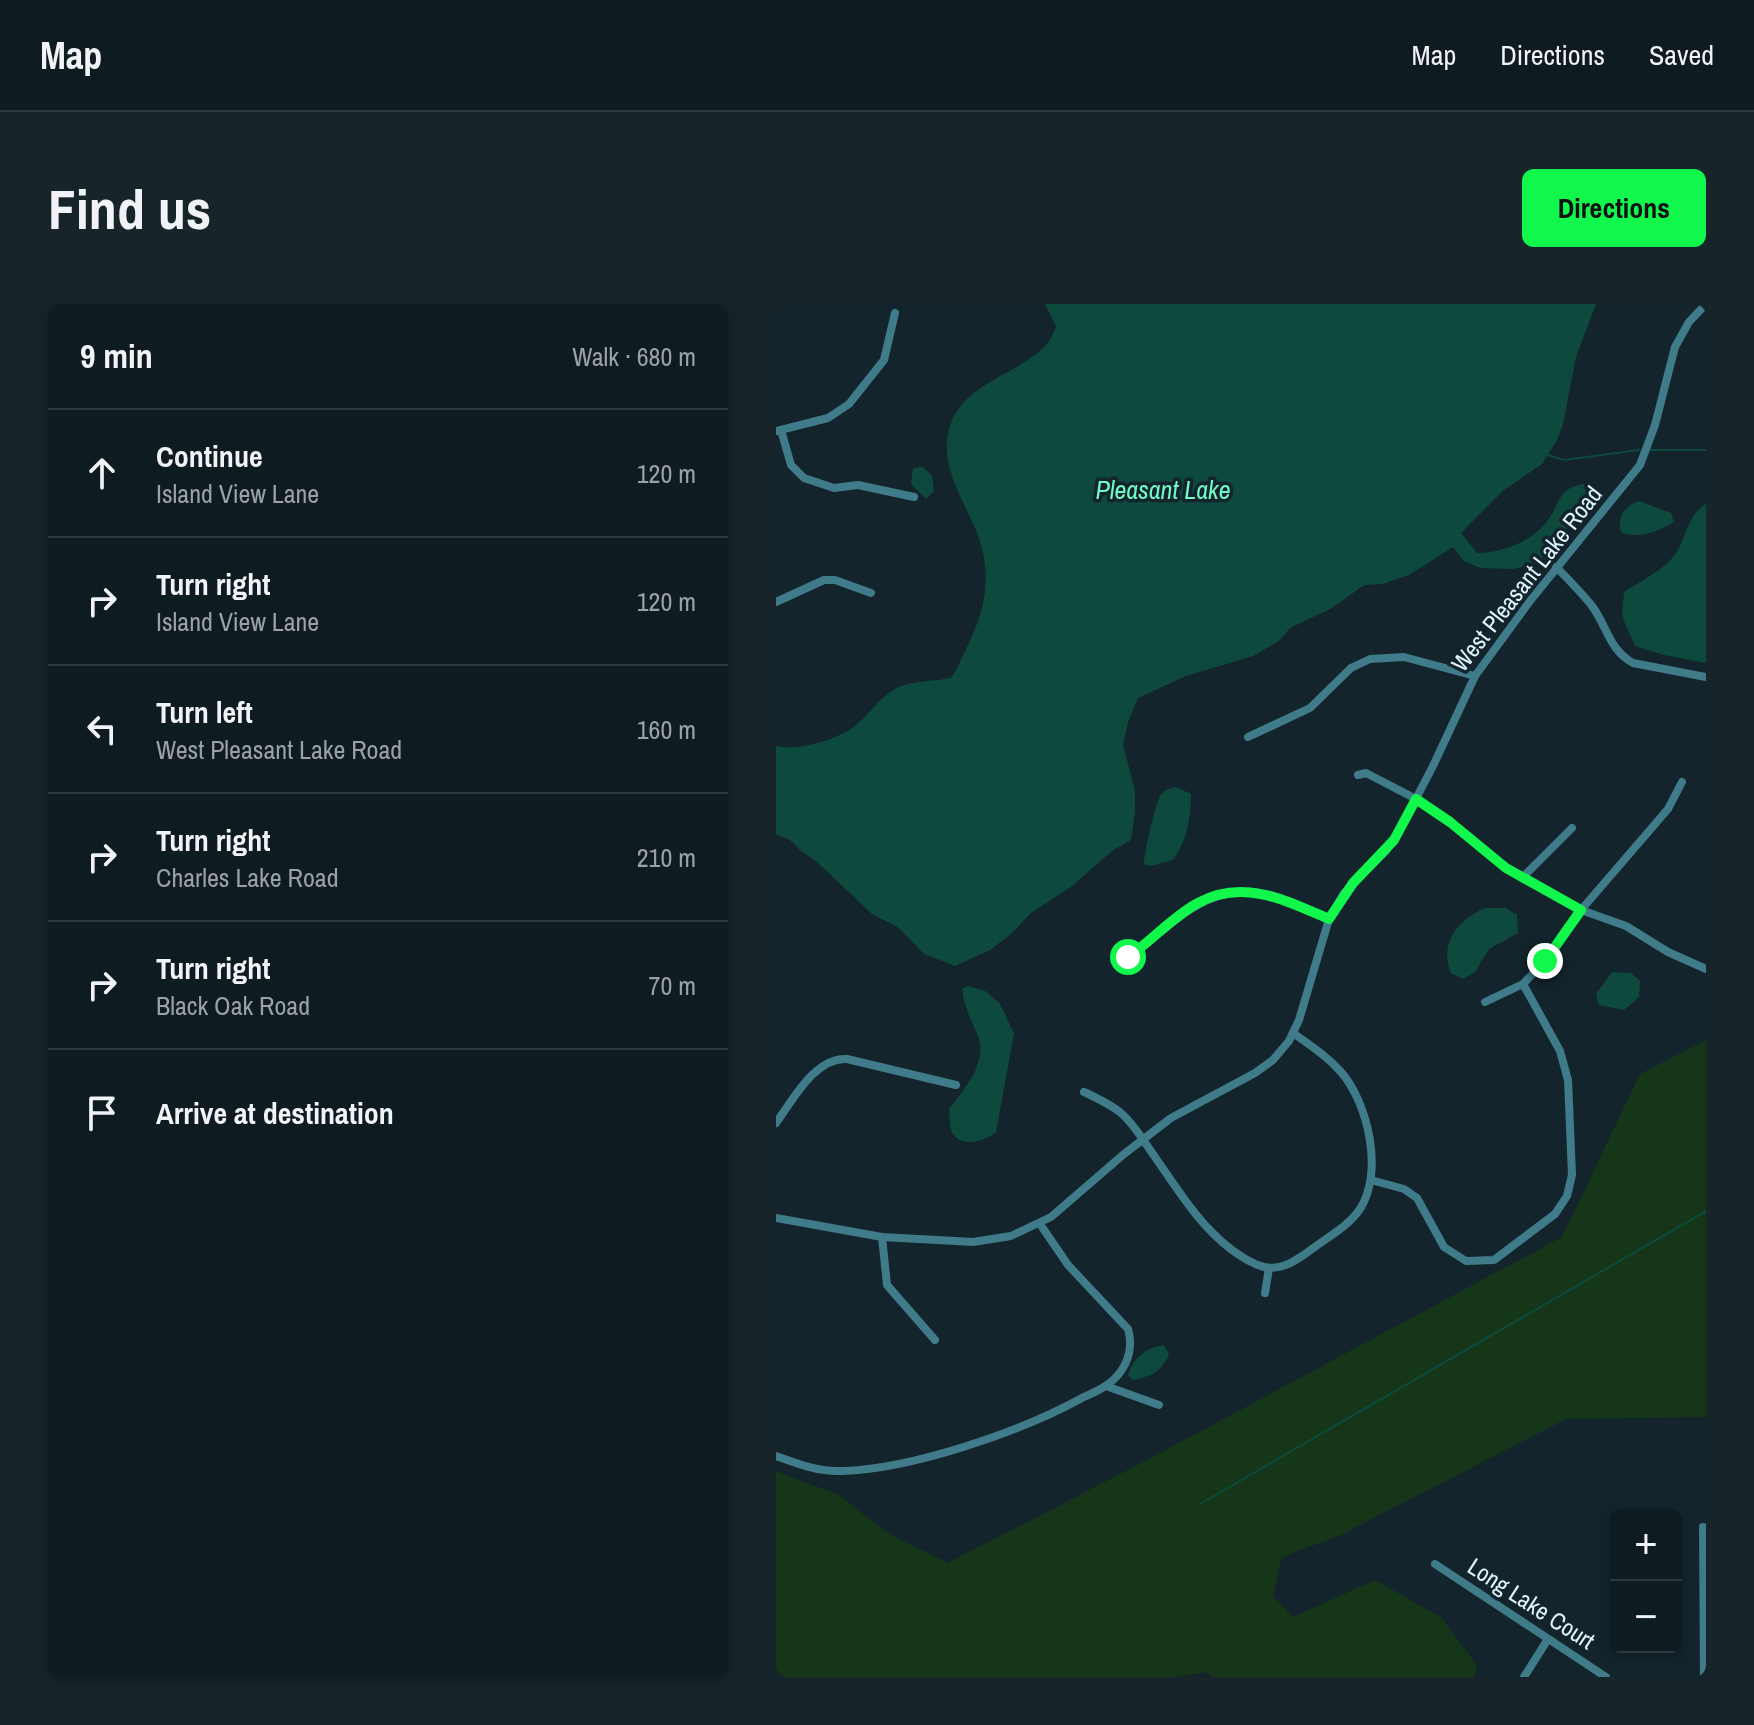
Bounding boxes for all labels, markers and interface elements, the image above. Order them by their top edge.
text: Map [40,30,102,81]
text: Map [1412,36,1456,74]
text: Directions [1500,36,1605,74]
text: Saved [1649,36,1714,74]
button: Directions [1522,169,1706,247]
text: Find us [48,171,211,246]
text: 9 min [80,333,153,379]
text: Walk · 680 m [572,339,696,374]
text: Continue [156,436,263,476]
icon: ahead [80,451,124,495]
text: 120 m [637,456,696,491]
water label: Pleasant Lake [1095,472,1231,507]
text: Island View Lane [156,476,319,511]
street label: West Pleasant Lake Road [1444,479,1609,678]
text: Turn right [156,564,270,604]
icon: right [80,579,124,623]
text: 120 m [637,584,696,619]
text: Island View Lane [156,604,319,639]
text: Turn left [156,692,253,732]
icon: left [80,707,124,751]
text: 160 m [637,712,696,747]
text: West Pleasant Lake Road [156,732,402,767]
text: Turn right [156,820,270,860]
icon: right [80,835,124,879]
text: 210 m [637,840,696,875]
text: Charles Lake Road [156,860,339,895]
route start [1110,939,1146,975]
route end [1527,943,1563,979]
text: Turn right [156,948,270,988]
icon: right [80,963,124,1007]
text: 70 m [649,968,696,1003]
text: Black Oak Road [156,988,310,1023]
icon: arrive [80,1091,124,1135]
text: Arrive at destination [156,1093,394,1133]
map controls [1610,1509,1682,1653]
button: + [1610,1509,1682,1581]
street label: Long Lake Court [1462,1550,1602,1656]
button: − [1610,1581,1682,1653]

